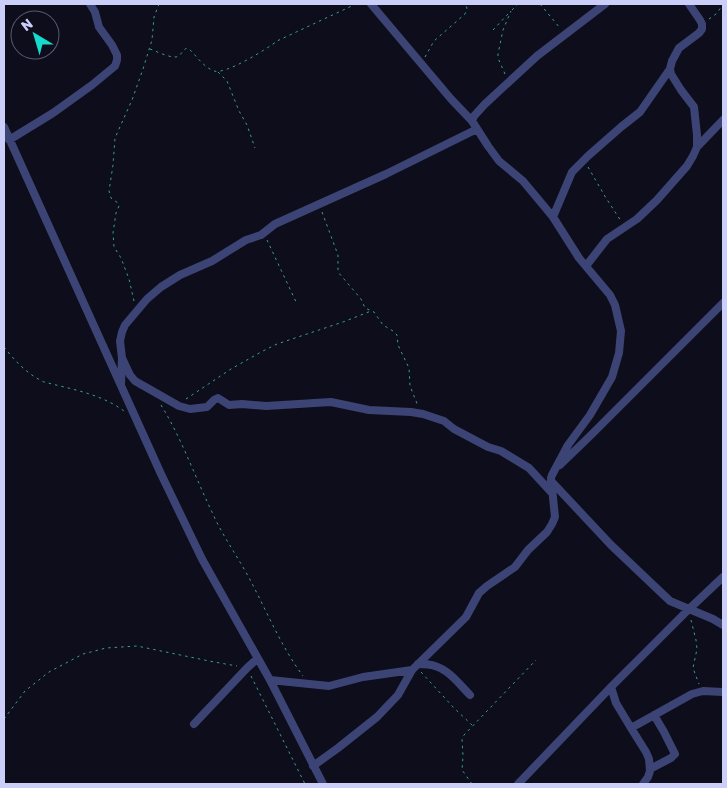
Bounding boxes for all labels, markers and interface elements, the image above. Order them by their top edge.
north arrow [10,10,60,60]
text: N [18,15,37,35]

